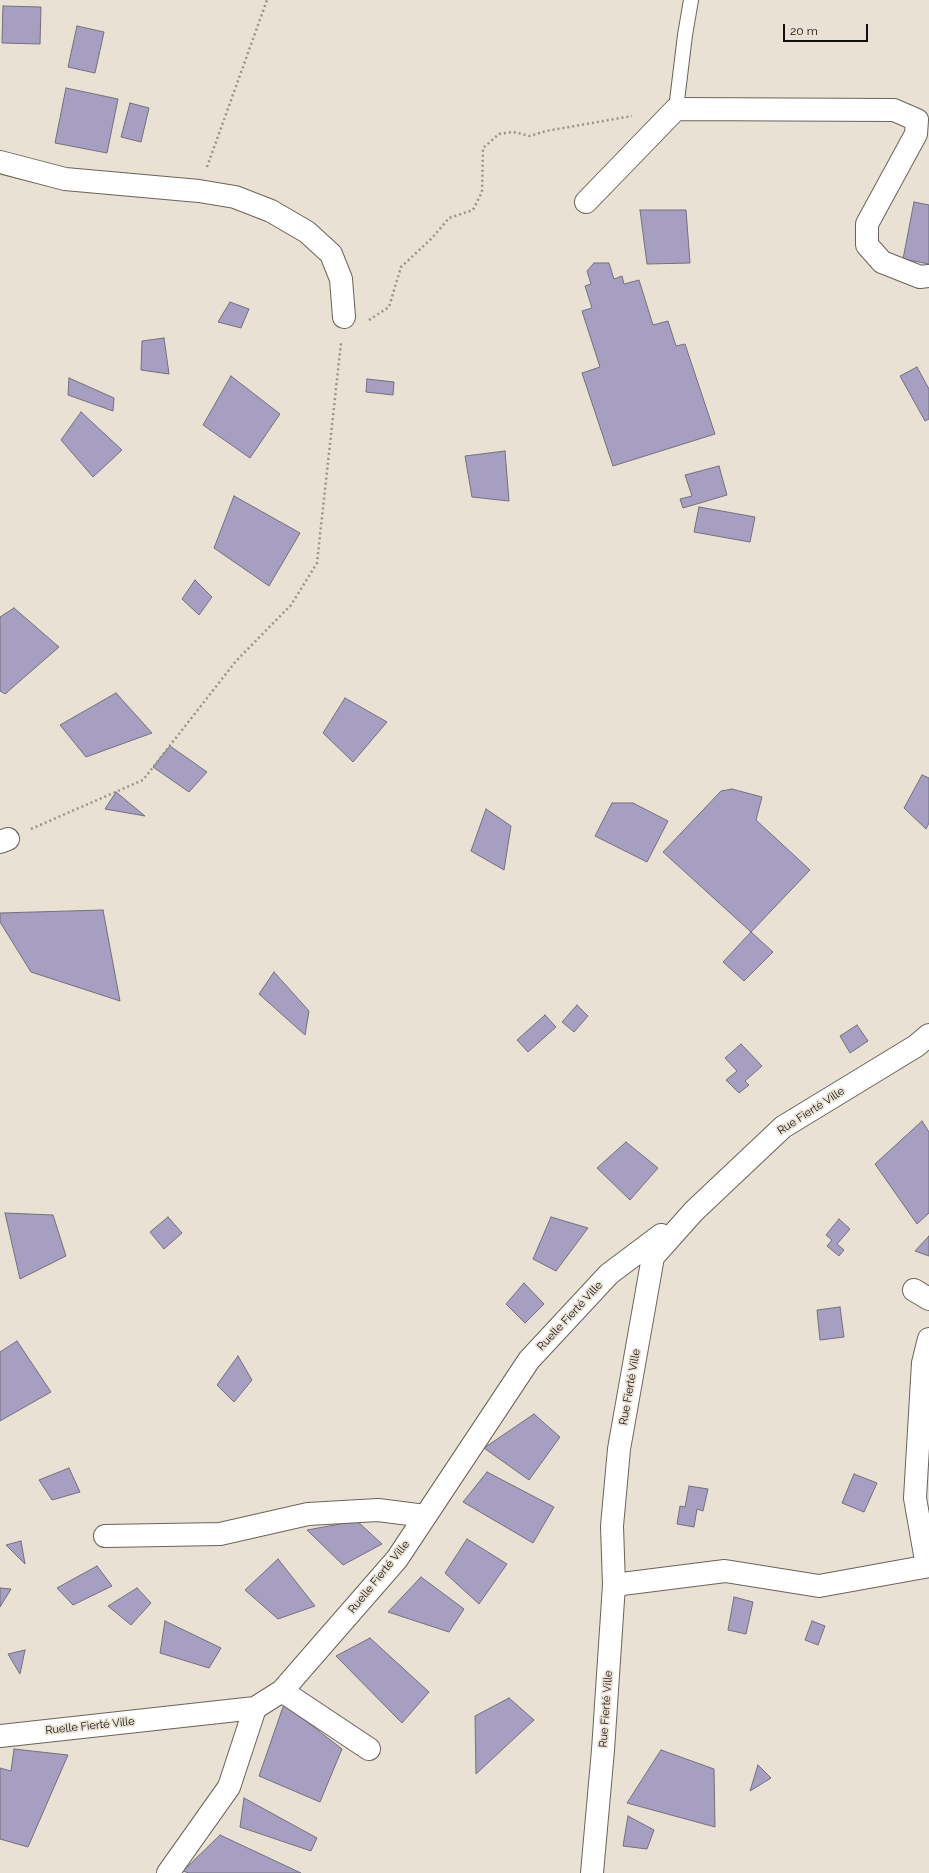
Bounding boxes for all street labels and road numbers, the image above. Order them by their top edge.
street label: Rue Fierté Ville [775,1084,847,1138]
street label: Ruelle Fierté Ville [535,1279,605,1353]
street label: Rue Fierté Ville [617,1348,643,1426]
street label: Ruelle Fierté Ville [346,1538,412,1616]
street label: Rue Fierté Ville [597,1670,615,1748]
street label: Ruelle Fierté Ville [45,1715,135,1737]

